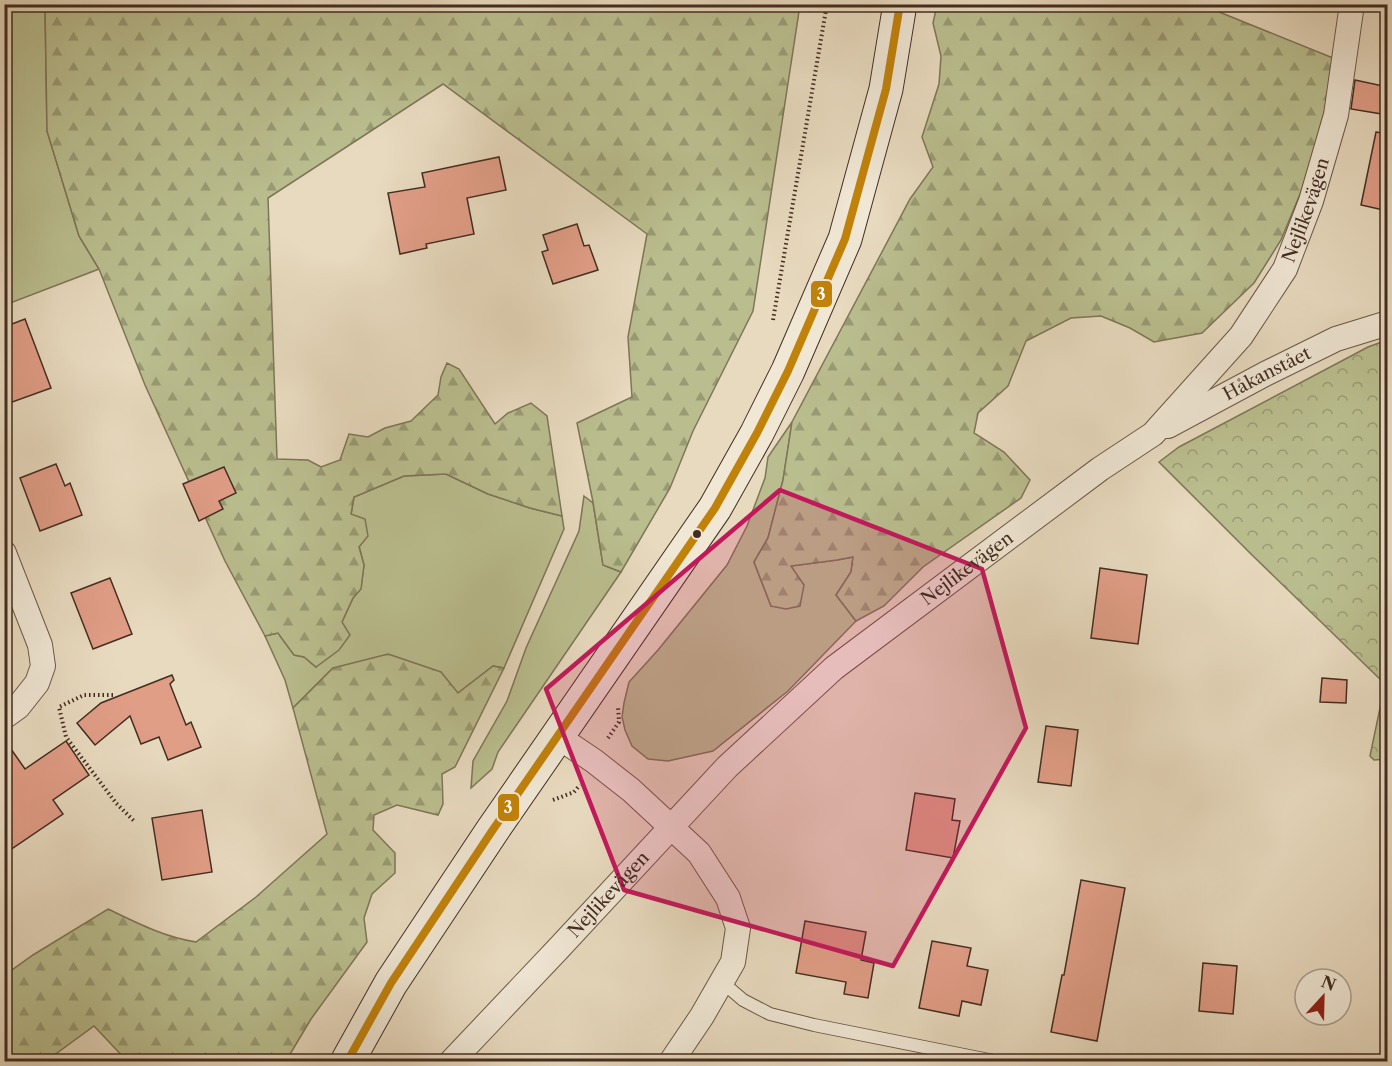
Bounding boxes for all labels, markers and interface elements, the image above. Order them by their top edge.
street label: Nejlikevägen [1278,155,1334,266]
line badge: 3 [810,280,833,308]
text: 3 [816,284,826,304]
street label: Håkanstået [1219,342,1315,405]
street label: Nejlikevägen [917,527,1018,610]
unlabelled marker [691,528,703,540]
line badge: 3 [497,793,520,822]
text: 3 [503,797,513,817]
street label: Nejlikevägen [563,847,654,942]
north arrow [1293,967,1353,1027]
text: N [1318,971,1339,995]

